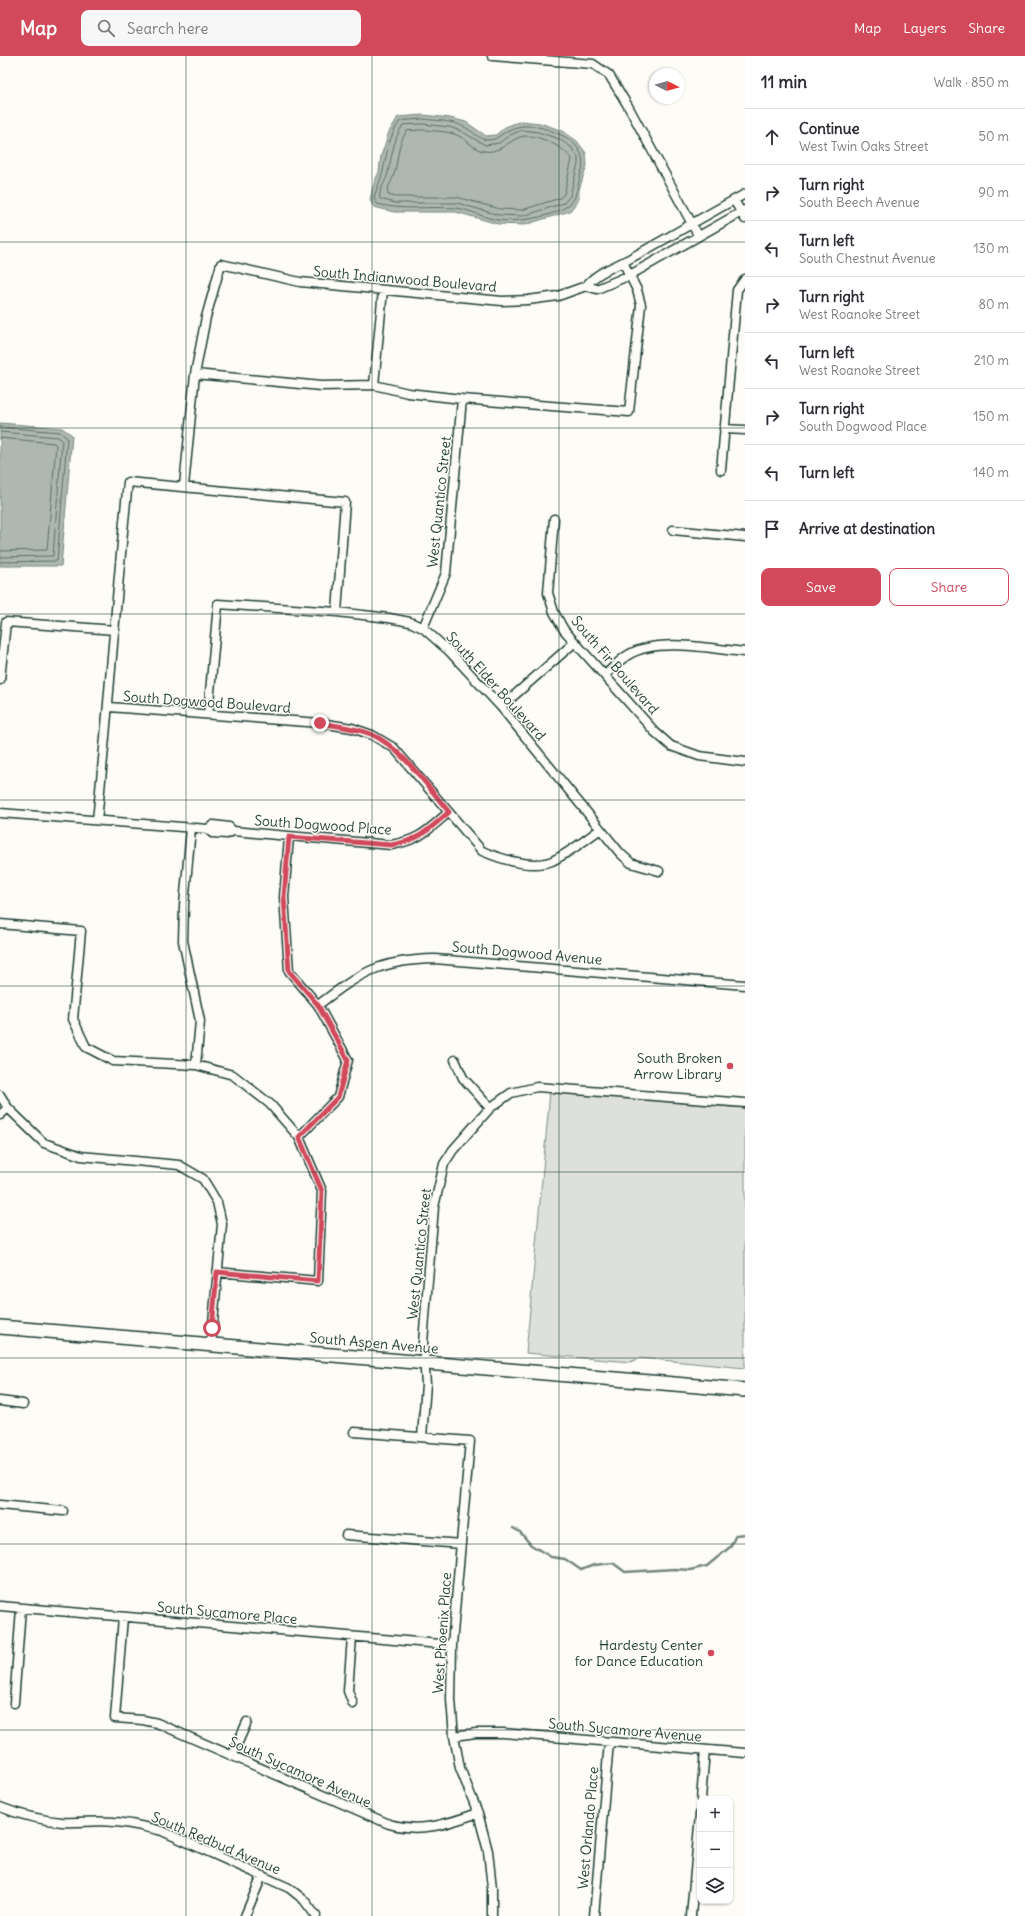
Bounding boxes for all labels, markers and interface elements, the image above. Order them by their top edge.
search box [81,10,361,46]
text: Map [20,16,57,40]
icon: search [95,17,117,39]
text: Search here [127,19,208,38]
text: Map [854,19,881,37]
text: Layers [903,19,946,37]
text: Share [968,19,1005,37]
north arrow [649,68,685,104]
text: 11 min [761,71,807,93]
text: Walk · 850 m [934,74,1009,91]
text: Continue [799,119,860,138]
icon: ahead [761,126,783,148]
text: 50 m [978,128,1009,145]
text: West Twin Oaks Street [799,138,928,155]
text: Turn right [799,175,864,194]
icon: right [761,182,783,204]
text: 90 m [978,184,1009,201]
text: South Beech Avenue [799,194,919,211]
text: Turn left [799,231,854,250]
icon: left [761,238,783,260]
text: 130 m [973,240,1009,257]
text: South Chestnut Avenue [799,250,936,267]
street label: South Indianwood Boulevard [312,262,498,296]
text: Turn right [799,287,864,306]
icon: right [761,294,783,316]
text: 80 m [978,296,1009,313]
text: West Roanoke Street [799,306,920,323]
text: Turn left [799,343,854,362]
icon: left [761,350,783,372]
text: 210 m [974,352,1009,369]
text: West Roanoke Street [799,362,920,379]
text: Turn right [799,399,864,418]
icon: right [761,406,783,428]
text: 150 m [973,408,1009,425]
text: South Dogwood Place [799,418,927,435]
street label: West Quantico Street [423,435,455,569]
icon: left [761,462,783,484]
text: Turn left [799,463,854,482]
text: 140 m [973,464,1009,481]
icon: arrive [761,518,783,540]
text: Arrive at destination [799,519,935,538]
button: Save [761,568,881,606]
button: Share [889,568,1009,606]
street label: South Fir Boulevard [567,612,663,718]
street label: South Elder Boulevard [442,628,550,744]
street label: South Dogwood Boulevard [122,687,292,717]
route end [311,714,329,732]
street label: South Dogwood Place [254,811,392,839]
street label: South Dogwood Avenue [451,937,603,969]
place label: South Broken Arrow Library [634,1049,722,1083]
marker: South Broken Arrow Library [725,1061,735,1071]
street label: West Quantico Street [403,1187,435,1321]
route start [203,1319,221,1337]
street label: South Aspen Avenue [309,1328,439,1358]
street label: West Phoenix Place [429,1572,455,1694]
street label: South Sycamore Place [156,1598,298,1628]
place label: Hardesty Center for Dance Education [575,1636,703,1670]
marker: Hardesty Center for Dance Education [706,1648,716,1658]
street label: South Sycamore Avenue [548,1714,702,1746]
street label: South Sycamore Avenue [226,1732,374,1812]
street label: West Orlando Place [574,1766,602,1890]
map controls [697,1796,733,1904]
button: + [697,1796,733,1832]
street label: South Redbud Avenue [149,1808,283,1878]
button: − [697,1832,733,1868]
button: layers [697,1868,733,1904]

